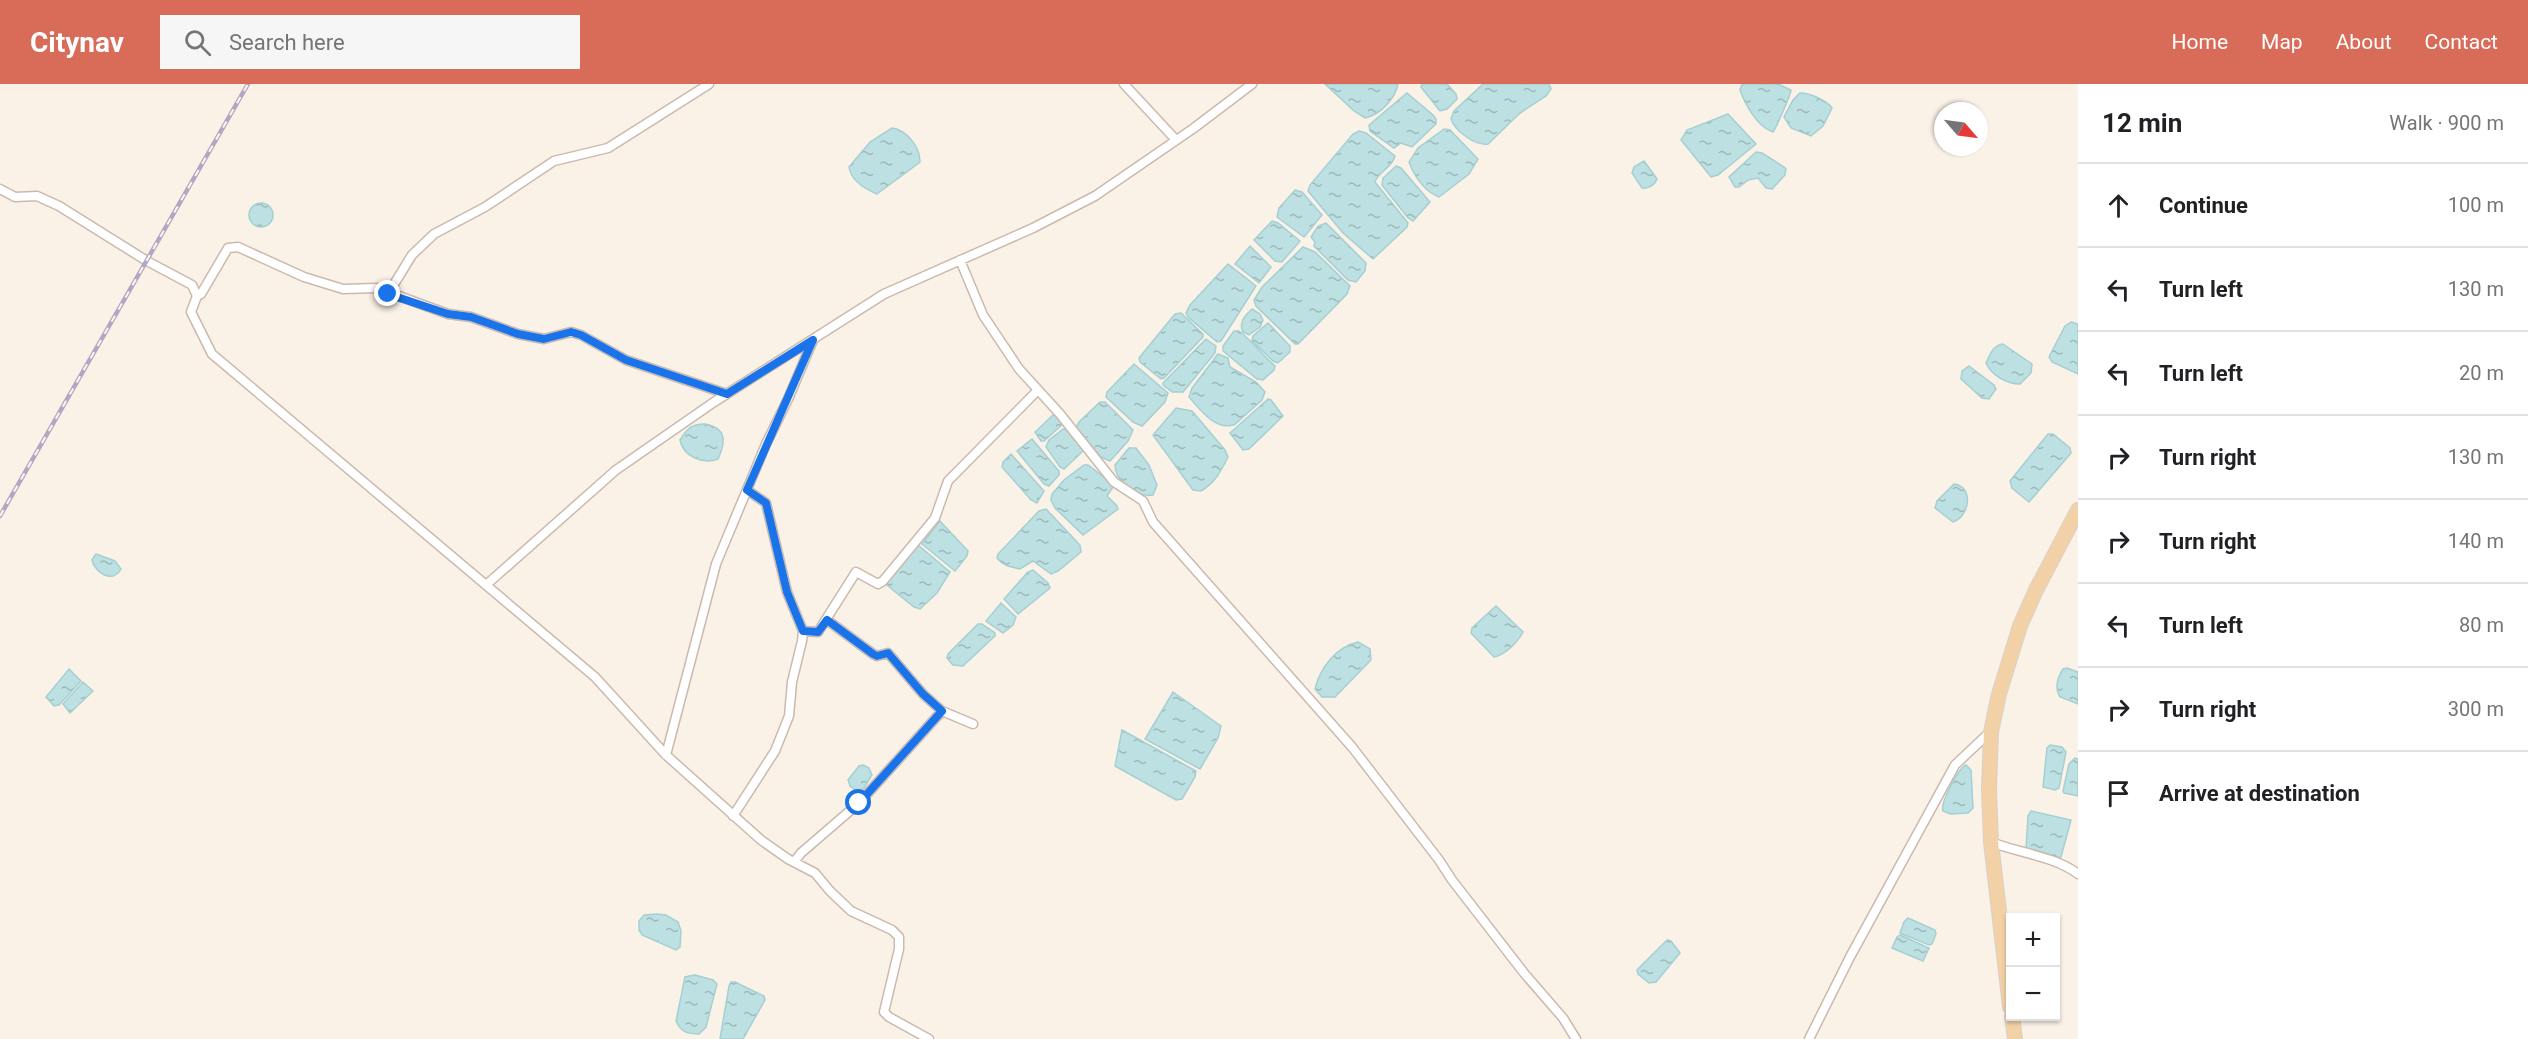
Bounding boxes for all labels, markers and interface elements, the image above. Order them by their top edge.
search box [160,15,580,69]
text: Citynav [30,26,124,59]
icon: search [181,26,214,59]
text: Search here [229,30,345,55]
text: Home [2172,30,2228,54]
text: Map [2261,30,2303,54]
text: About [2336,30,2392,54]
text: Contact [2425,30,2498,54]
north arrow [1934,102,1988,156]
text: 12 min [2102,108,2182,138]
text: Walk · 900 m [2389,111,2504,135]
icon: ahead [2102,189,2135,222]
text: Continue [2159,193,2248,218]
text: 100 m [2448,193,2504,217]
icon: left [2102,273,2135,306]
text: Turn left [2159,277,2243,302]
text: 130 m [2448,277,2504,301]
route end [374,280,400,306]
icon: left [2102,357,2135,390]
text: Turn left [2159,361,2243,386]
text: 20 m [2459,361,2504,385]
icon: right [2102,441,2135,474]
text: Turn right [2159,445,2256,470]
text: 130 m [2448,445,2504,469]
icon: right [2102,525,2135,558]
text: Turn right [2159,529,2256,554]
text: 140 m [2448,529,2504,553]
icon: left [2102,609,2135,642]
text: Turn left [2159,613,2243,638]
text: 80 m [2459,613,2504,637]
icon: right [2102,693,2135,726]
text: Turn right [2159,697,2256,722]
text: 300 m [2448,697,2504,721]
icon: arrive [2102,777,2135,810]
text: Arrive at destination [2159,781,2360,806]
route start [845,789,871,815]
map controls [2006,913,2060,1021]
button: + [2006,913,2060,967]
button: − [2006,967,2060,1021]

